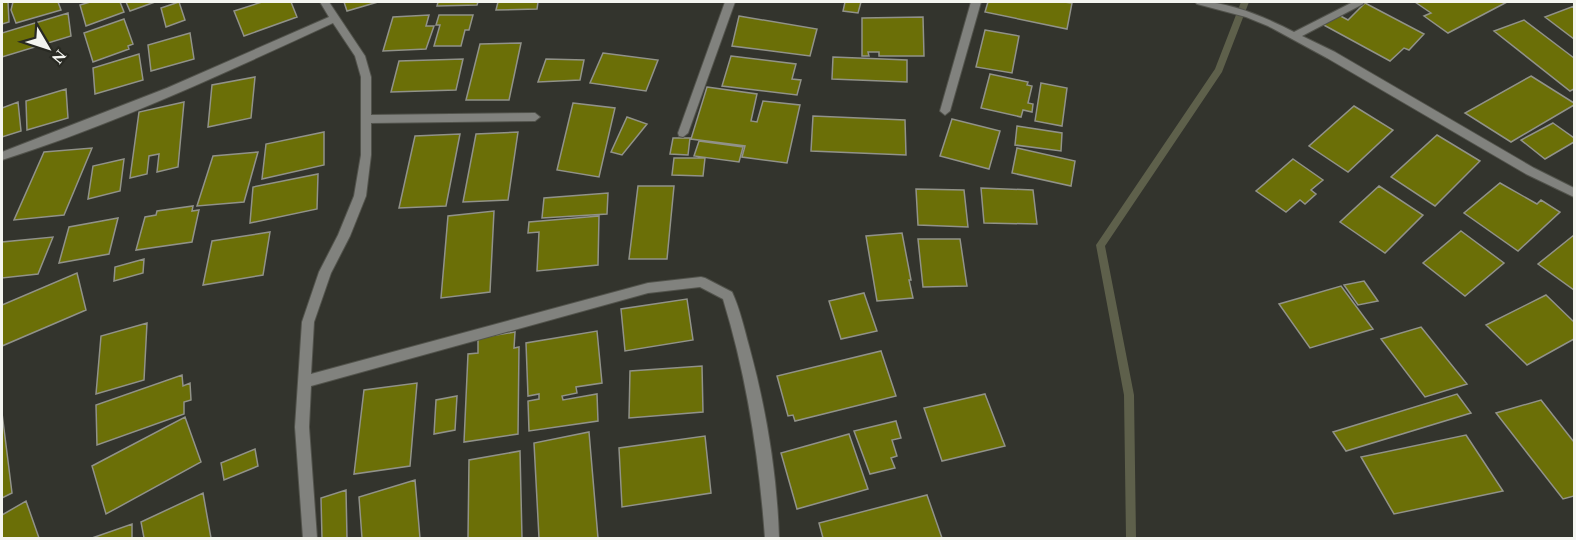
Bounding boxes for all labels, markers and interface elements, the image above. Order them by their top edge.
north arrow [18,18,78,78]
text: N [45,44,72,69]

